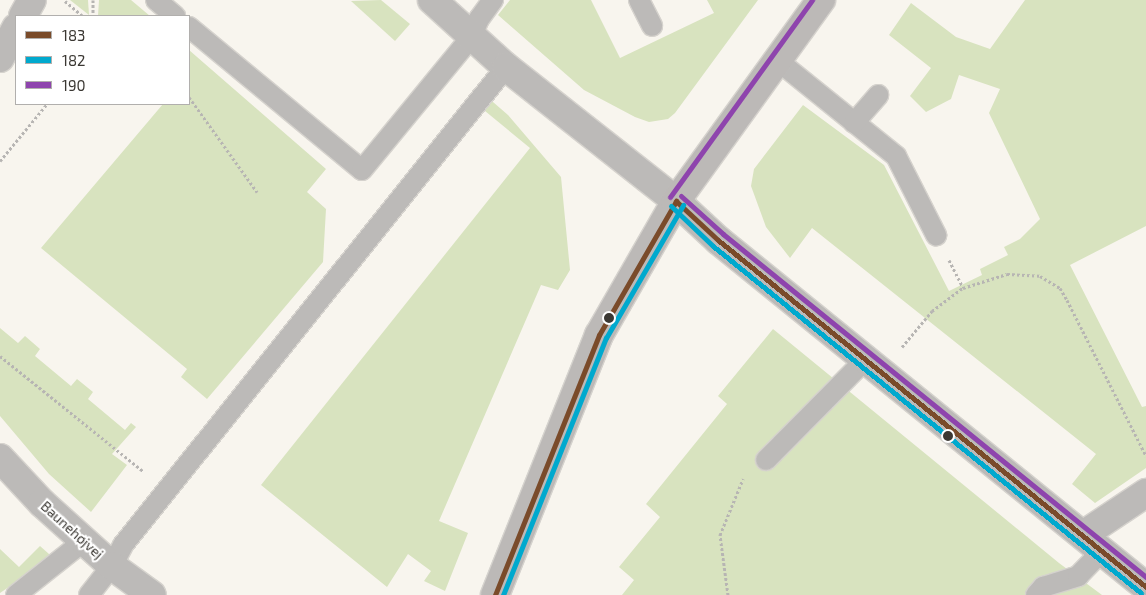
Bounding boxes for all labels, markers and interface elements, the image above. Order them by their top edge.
legend [15,15,190,105]
text: 183 [62,26,85,44]
text: 182 [62,51,86,69]
text: 190 [62,76,86,94]
unlabelled marker [604,313,614,323]
unlabelled marker [943,431,953,441]
street label: Baunehøjvej [37,498,107,562]

